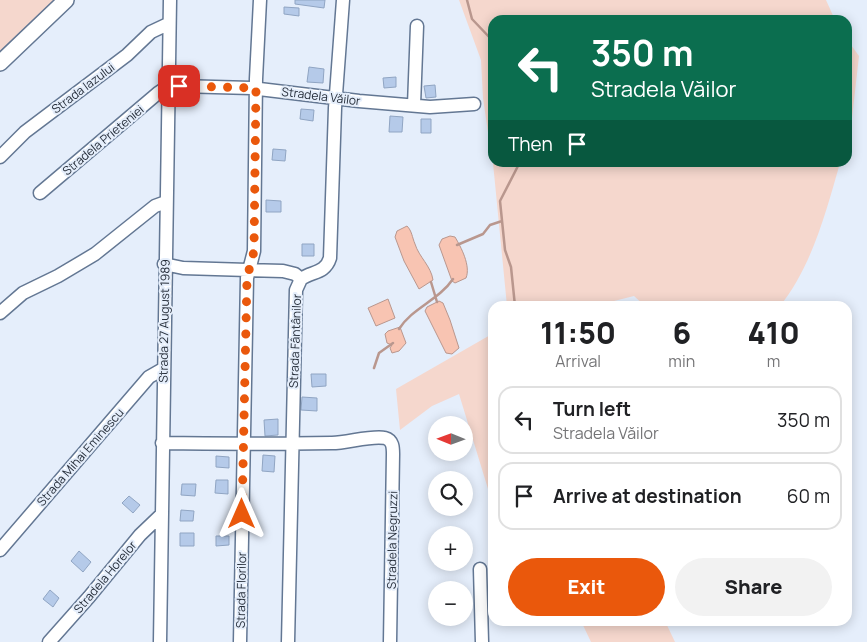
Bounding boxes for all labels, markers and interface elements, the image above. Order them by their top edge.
text: 350 m [591,29,693,77]
icon: left [508,35,573,100]
street label: Strada Iazului [48,59,118,117]
pin [158,65,200,107]
icon: arrive [165,72,193,100]
text: Stradela Văilor [591,74,736,104]
street label: Stradela Văilor [281,83,362,109]
street label: Stradela Prieteniei [59,101,147,179]
icon: arrive [563,130,591,158]
text: Then [508,131,553,157]
street label: Strada 27 August 1989 [154,259,174,383]
street label: Strada Fântânilor [285,293,305,388]
text: 11:50 [540,312,616,353]
text: 6 [672,312,691,353]
text: 410 [747,312,800,353]
text: Arrival [555,350,601,372]
text: min [668,350,695,372]
text: m [767,350,780,372]
text: Turn left [553,396,631,422]
street label: Strada Mihai Eminescu [33,404,127,510]
icon: left [510,406,538,434]
text: 350 m [777,407,830,433]
north arrow [428,416,472,461]
map controls [428,416,473,626]
text: Stradela Văilor [553,422,659,444]
button: search [428,471,473,516]
icon: arrive [510,482,538,510]
text: Arrive at destination [553,483,742,509]
text: 60 m [787,483,830,509]
position arrow [215,487,267,539]
street label: Stradela Negruzzi [383,491,401,589]
button: + [428,526,473,571]
street label: Stradela Horelor [70,537,141,617]
street label: Strada Florilor [232,551,250,628]
button: Exit [508,558,665,616]
button: Share [675,558,832,616]
button: − [428,581,473,626]

